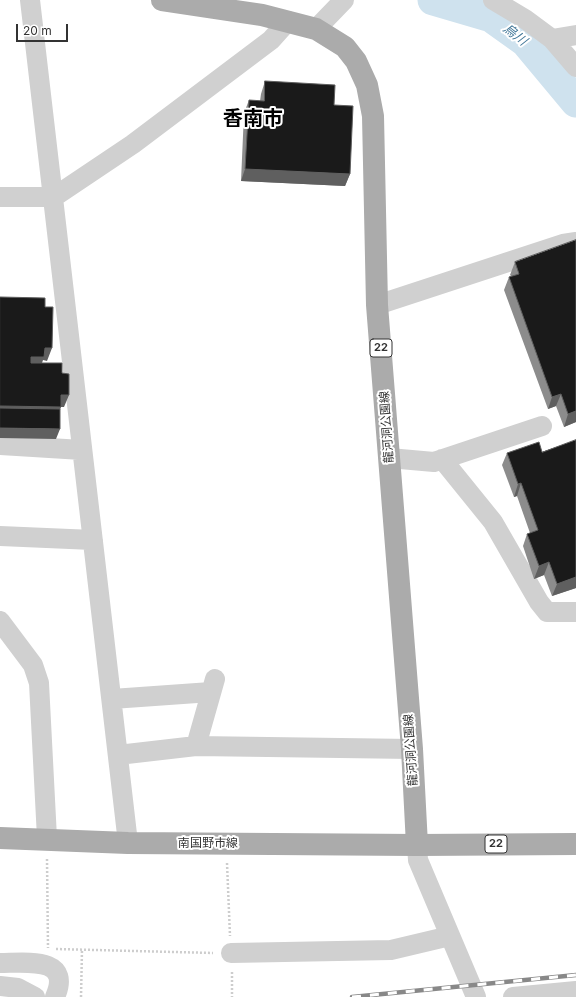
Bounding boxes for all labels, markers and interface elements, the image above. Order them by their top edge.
scale bar [18,16,70,42]
water label: 烏川 [500,21,530,49]
text: 20 m [23,23,52,38]
district label: 香南市 [223,107,283,131]
road number: 22 [370,339,392,357]
street label: 龍河洞公園線 [377,391,397,463]
street label: 龍河洞公園線 [401,714,421,786]
road number: 22 [485,835,507,853]
street label: 南国野市線 [178,836,238,850]

